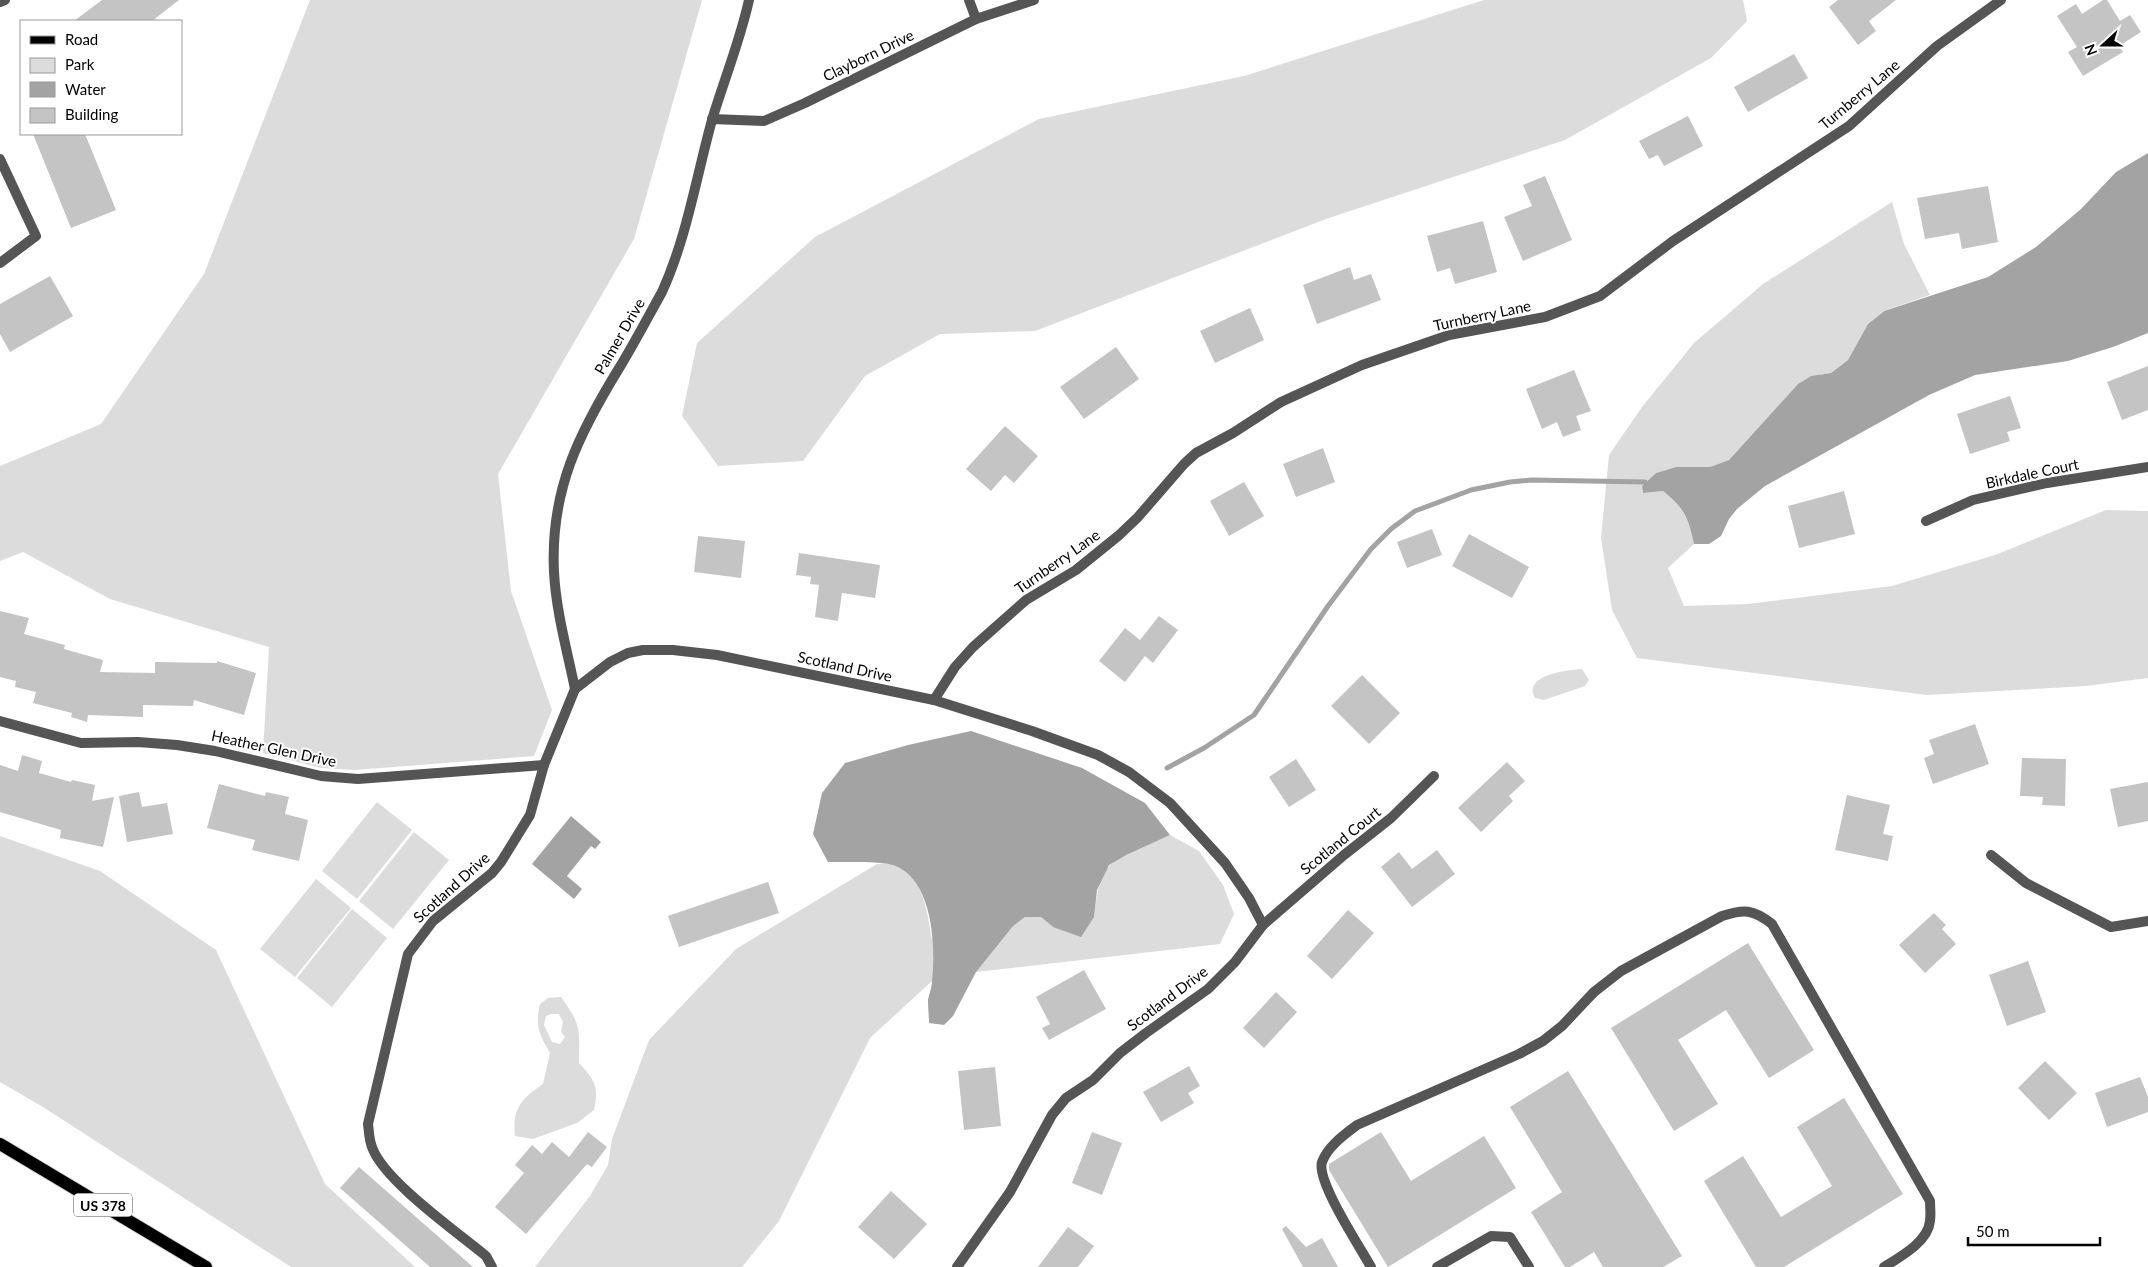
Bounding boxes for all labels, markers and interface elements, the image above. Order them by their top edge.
legend [20,20,182,135]
north arrow [2078,20,2128,70]
street label: Clayborn Drive [820,25,916,85]
text: Road [65,30,98,48]
text: N [2081,42,2100,58]
text: Park [65,55,95,73]
street label: Turnberry Lane [1815,55,1903,133]
text: Water [65,80,106,98]
text: Building [65,105,118,123]
street label: Palmer Drive [590,295,648,377]
street label: Turnberry Lane [1432,296,1533,334]
street label: Birkdale Court [1984,454,2081,492]
street label: Turnberry Lane [1011,525,1103,597]
street label: Scotland Drive [796,647,894,685]
street label: Heather Glen Drive [210,726,338,770]
street label: Scotland Court [1296,802,1384,878]
street label: Scotland Drive [409,848,493,926]
street label: Scotland Drive [1123,962,1211,1034]
road number: US 378 [74,1194,132,1216]
scale bar [1968,1214,2100,1246]
text: 50 m [1976,1222,2010,1240]

